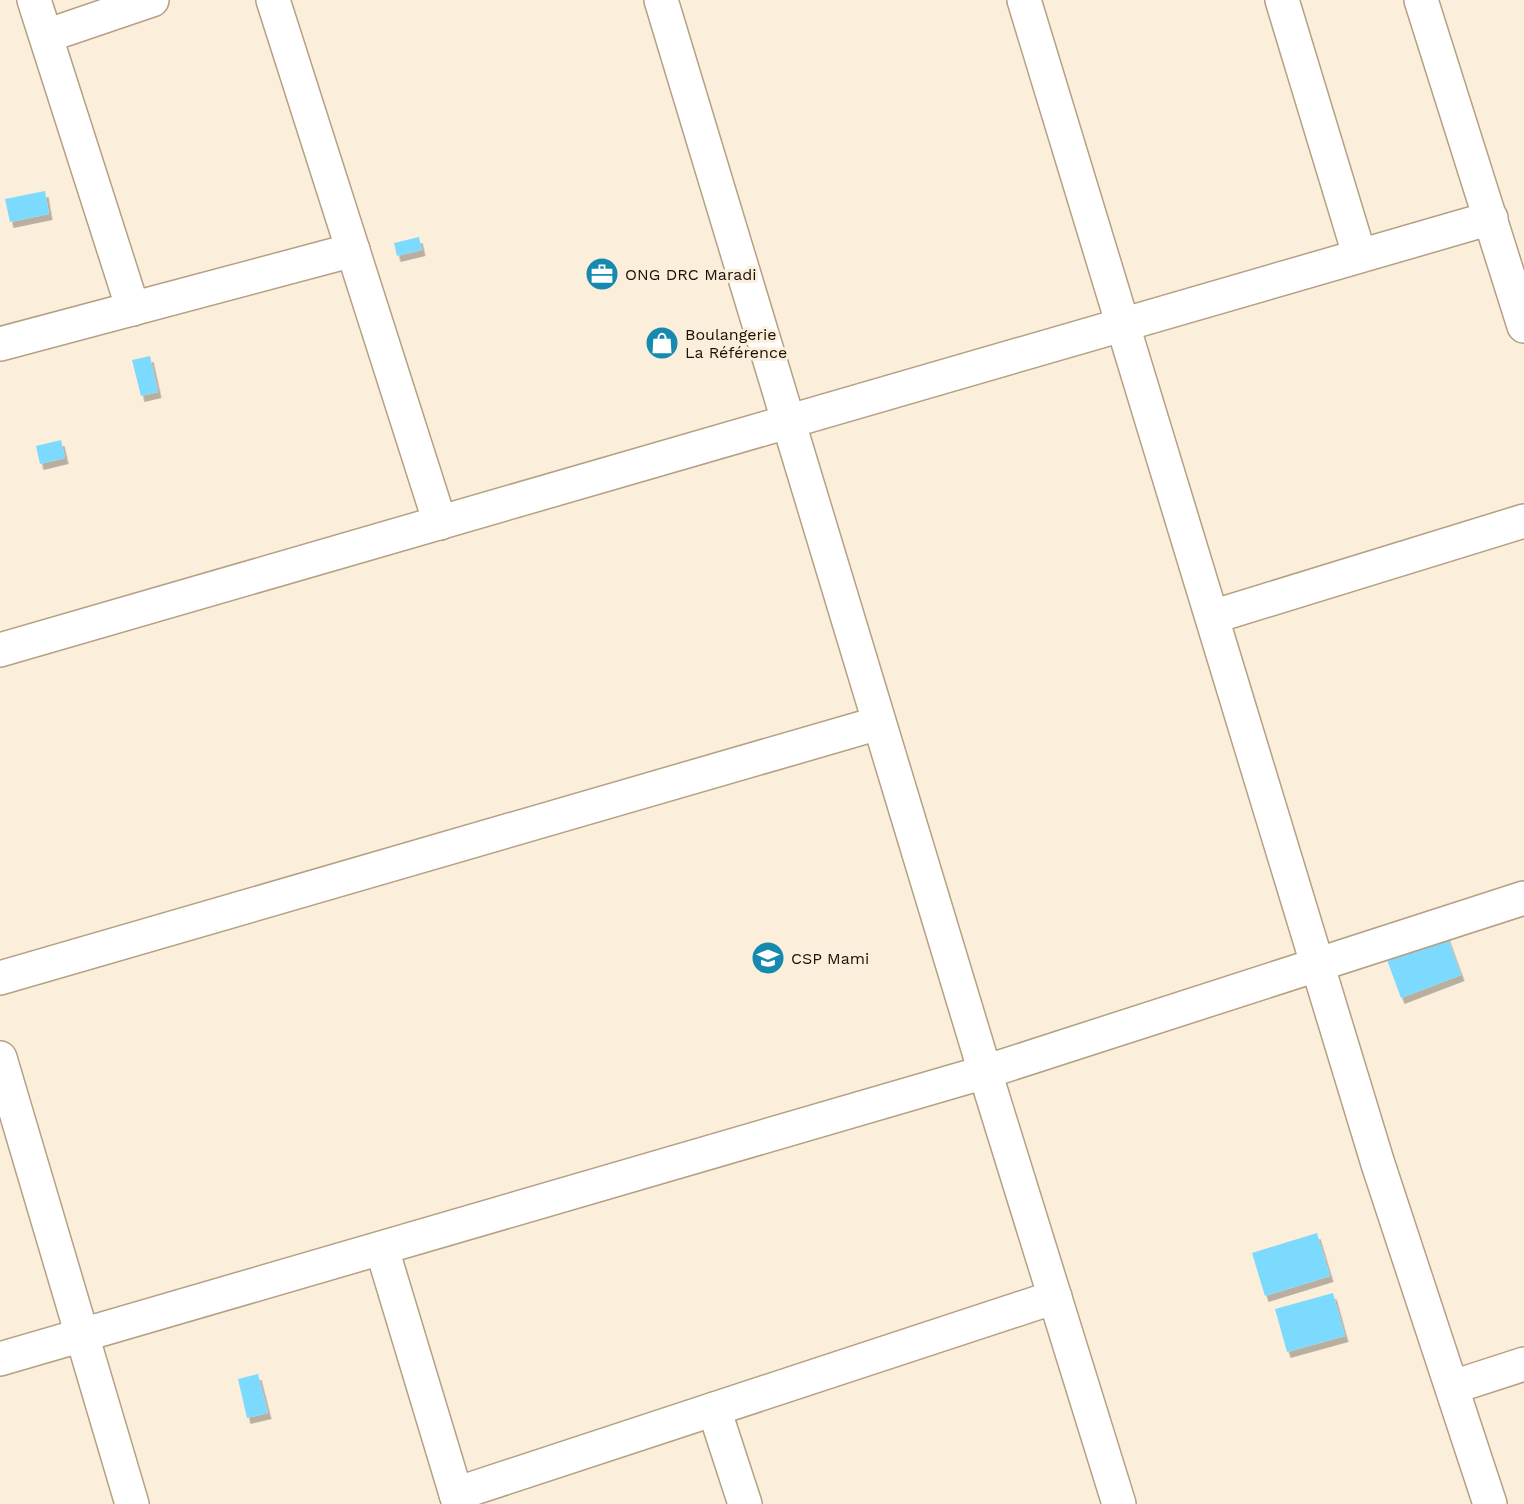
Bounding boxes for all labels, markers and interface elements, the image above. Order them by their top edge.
office icon: ONG DRC Maradi [584,256,620,292]
place label: ONG DRC Maradi [625,265,757,284]
shop icon: Boulangerie La Référence [644,325,680,361]
place label: Boulangerie La Référence [685,325,787,362]
school or university icon: CSP Mami [750,940,786,976]
place label: CSP Mami [791,949,869,968]

